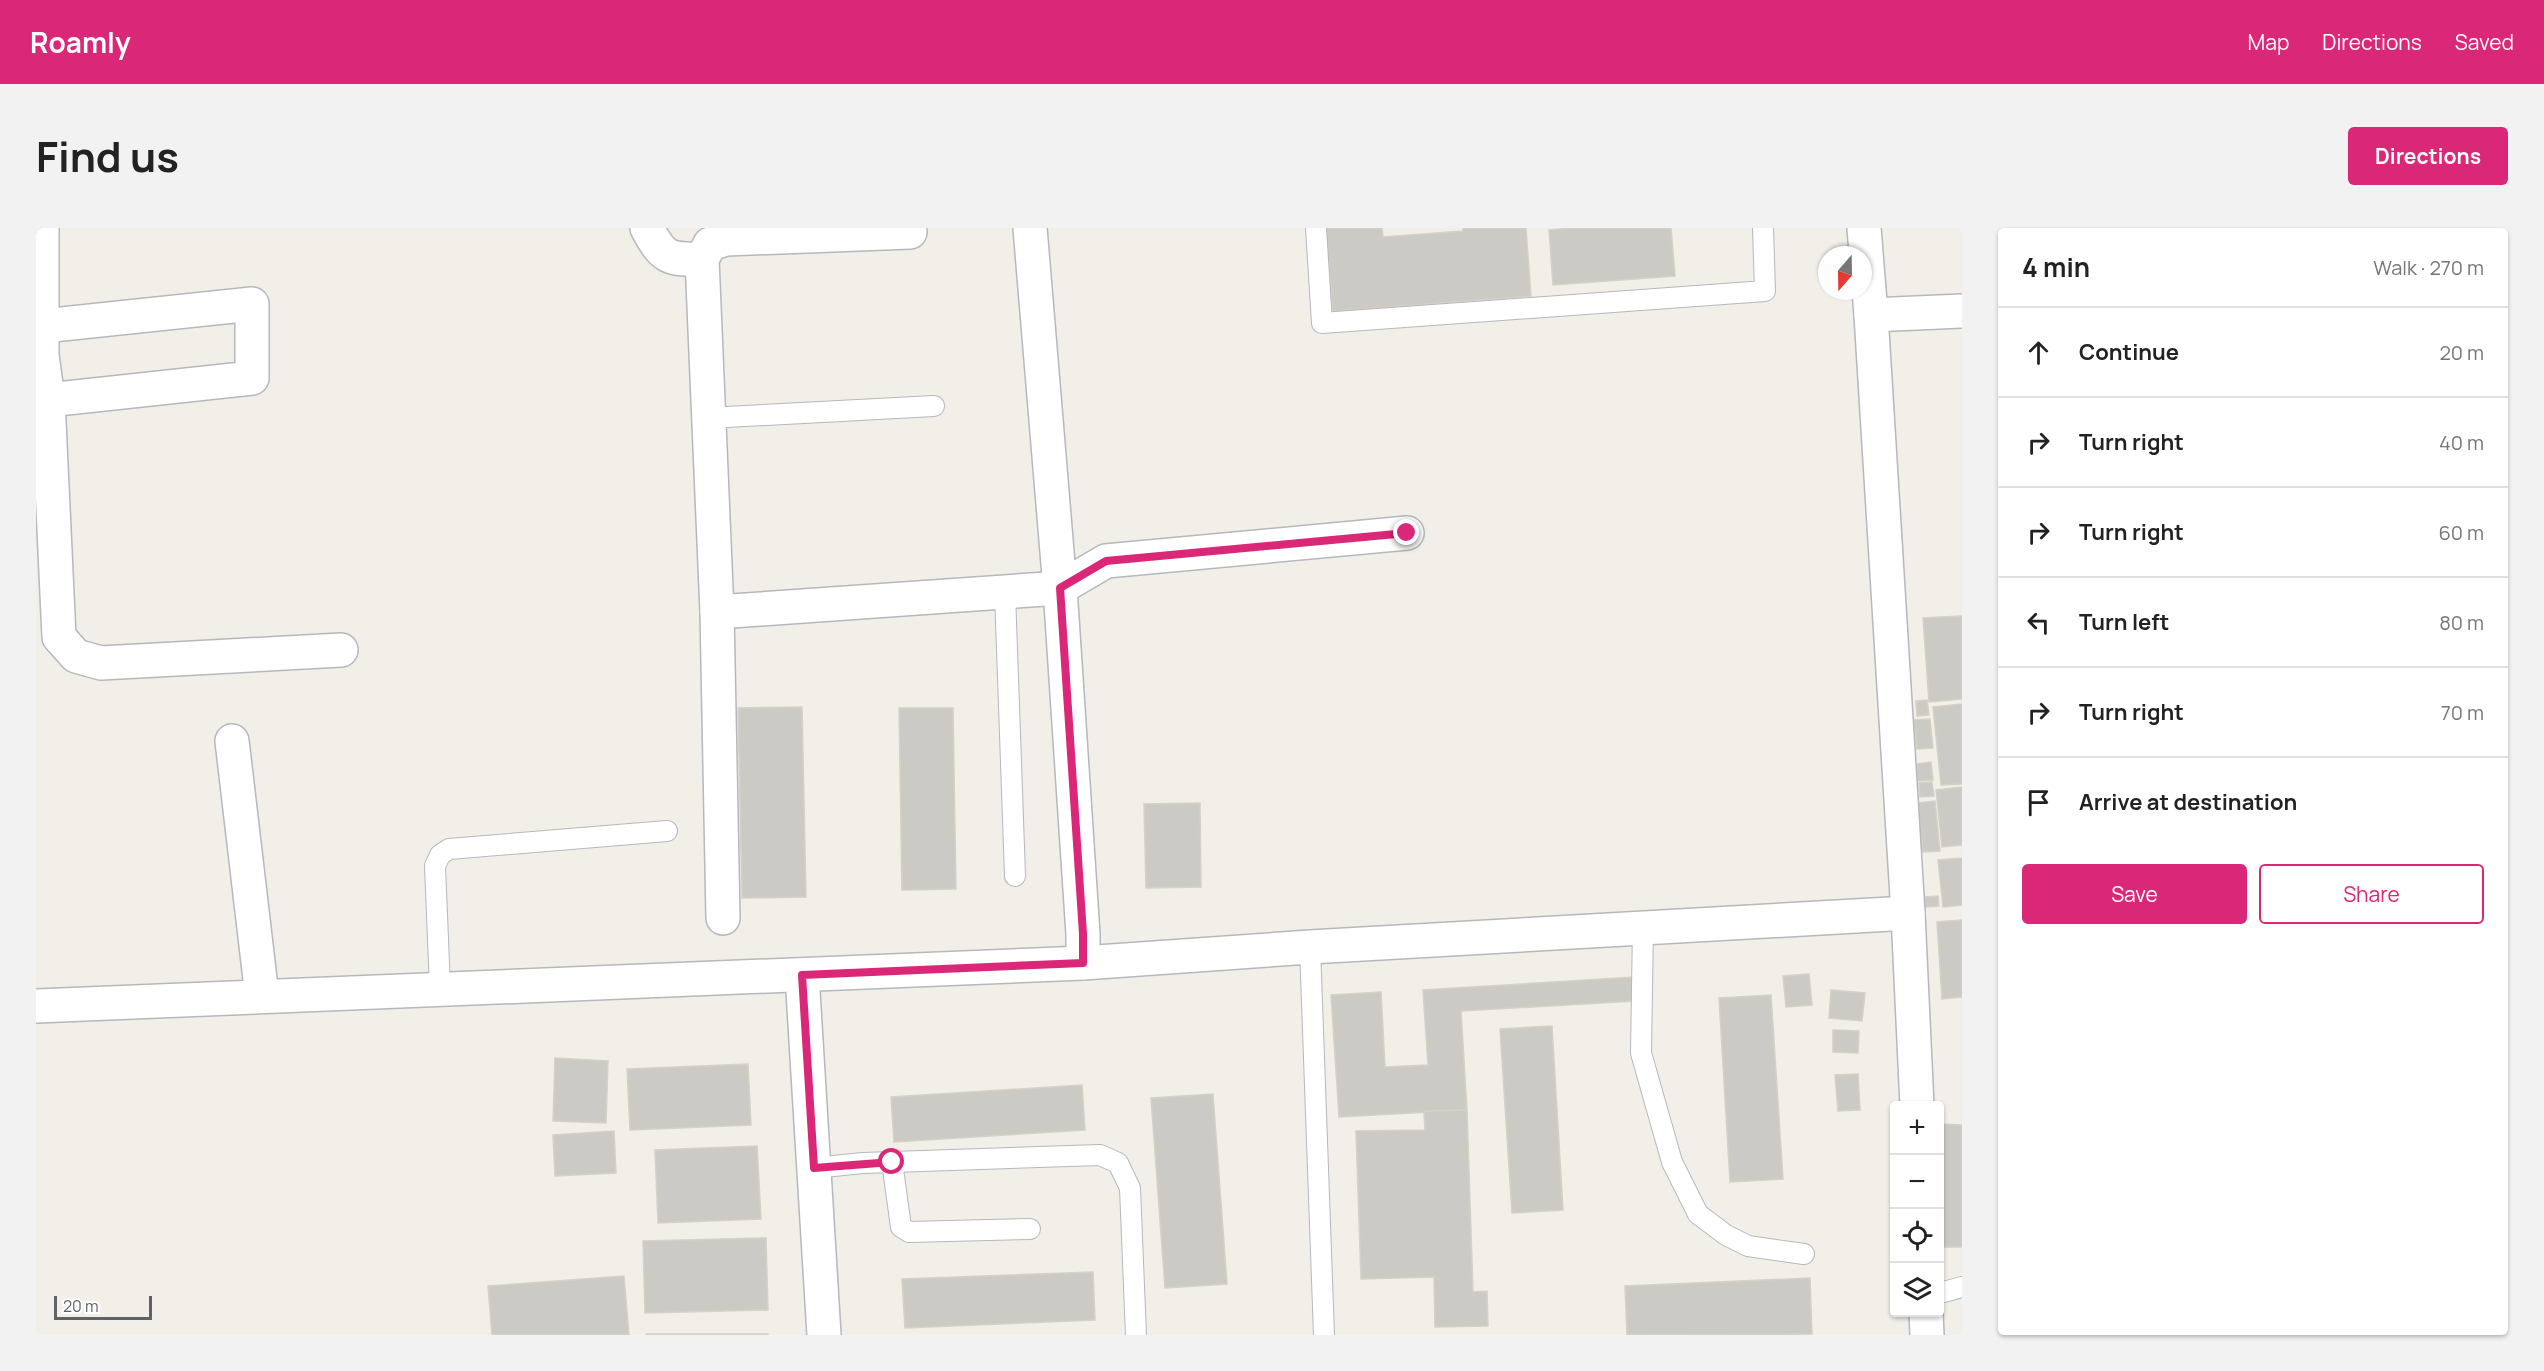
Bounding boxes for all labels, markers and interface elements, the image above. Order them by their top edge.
text: Roamly [30,23,131,61]
text: Map [2248,28,2289,56]
text: Directions [2322,28,2422,56]
text: Saved [2455,28,2514,56]
text: Find us [36,127,179,185]
button: Directions [2348,127,2508,185]
north arrow [1818,246,1872,300]
text: 4 min [2022,249,2090,285]
text: Walk · 270 m [2373,254,2484,281]
icon: ahead [2022,336,2055,369]
text: Continue [2079,337,2179,367]
text: 20 m [2439,339,2484,366]
icon: right [2022,426,2055,459]
text: Turn right [2079,427,2184,457]
text: 40 m [2439,429,2484,456]
icon: right [2022,516,2055,549]
text: Turn right [2079,517,2184,547]
route end [1393,519,1419,545]
text: 60 m [2438,519,2484,546]
icon: left [2022,606,2055,639]
text: Turn left [2079,607,2169,637]
text: 80 m [2439,609,2484,636]
icon: right [2022,696,2055,729]
text: Turn right [2079,697,2184,727]
text: 70 m [2441,699,2484,726]
icon: arrive [2022,786,2055,819]
text: Arrive at destination [2079,787,2297,817]
button: Save [2022,864,2247,924]
button: Share [2259,864,2484,924]
map controls [1890,1101,1944,1317]
button: + [1890,1101,1944,1155]
route start [878,1148,904,1174]
button: − [1890,1155,1944,1209]
button: locate [1890,1209,1944,1263]
button: layers [1890,1263,1944,1317]
scale bar [54,1293,152,1320]
text: 20 m [63,1295,99,1317]

